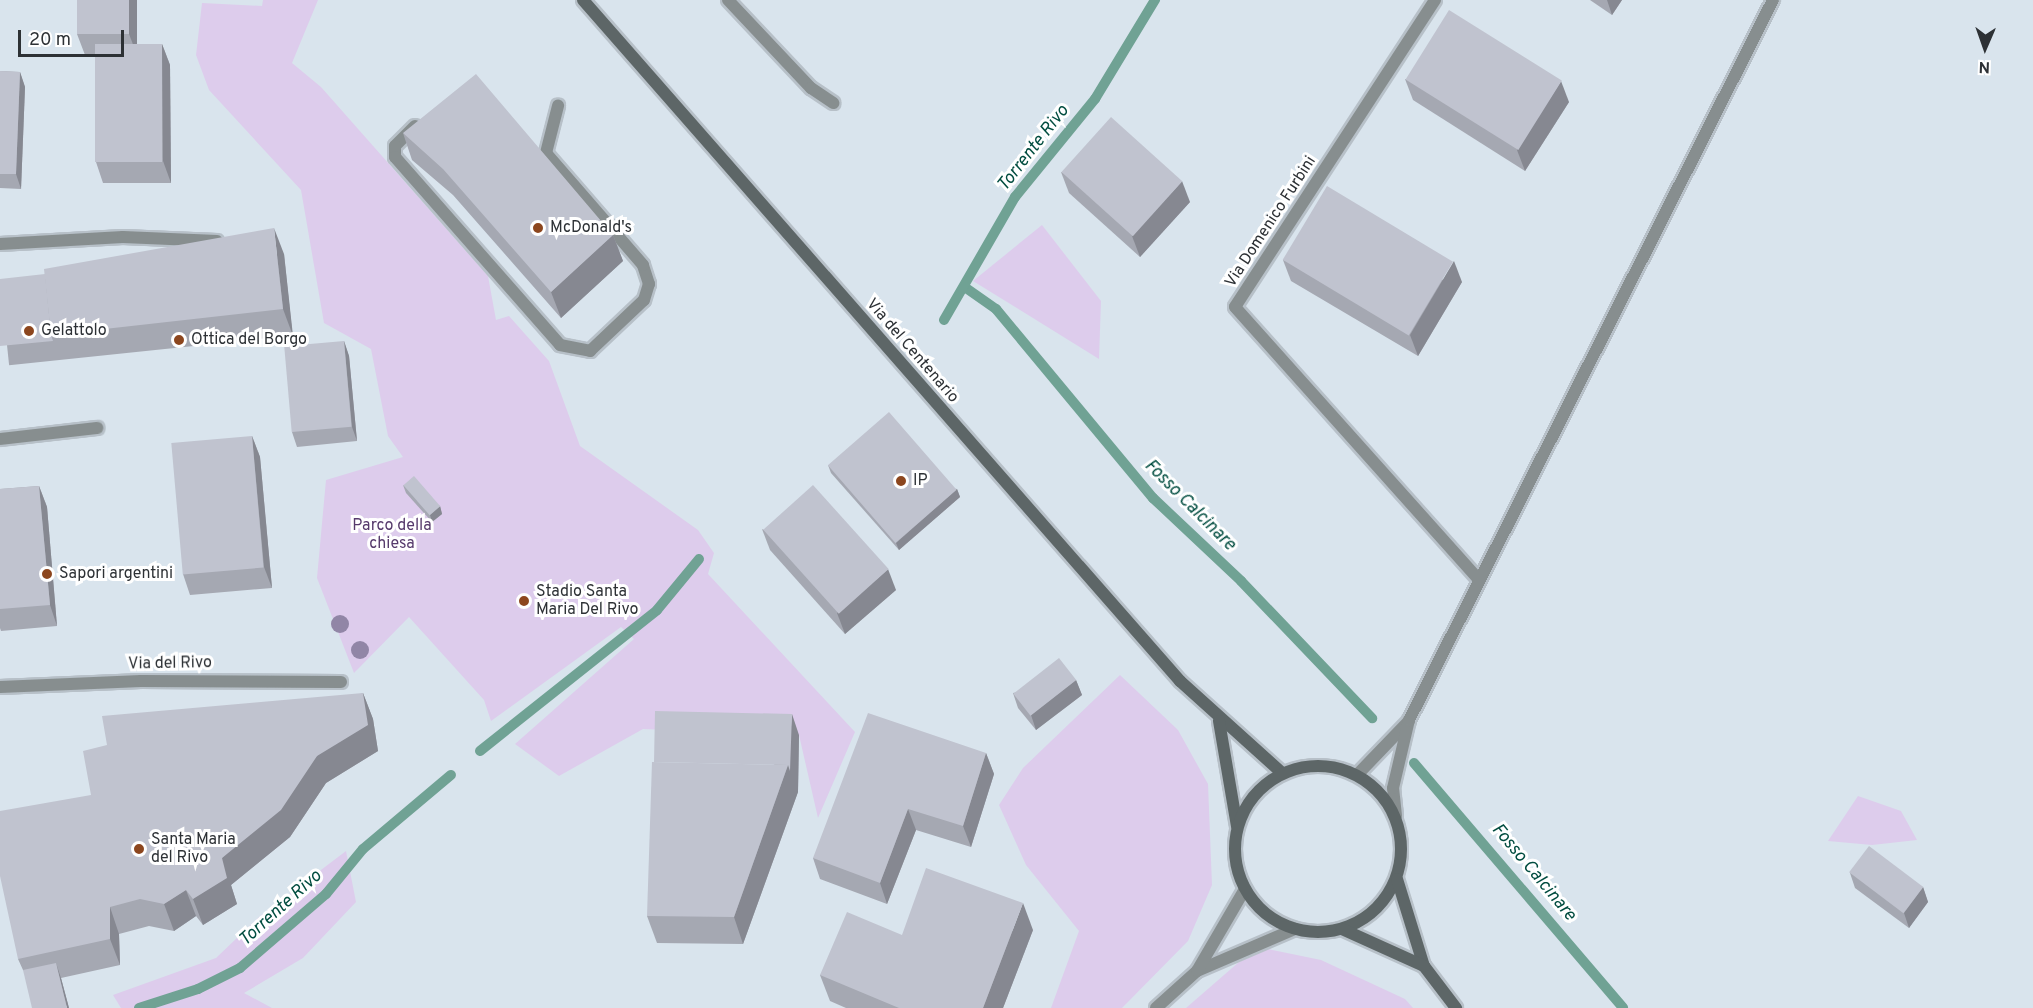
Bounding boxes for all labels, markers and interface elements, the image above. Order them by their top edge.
scale bar [21,18,128,56]
north arrow [1955,18,2015,78]
text: 20 m [29,29,71,52]
text: N [1978,56,1990,76]
water label: Torrente Rivo [994,101,1074,197]
street label: Via Domenico Furbini [1221,153,1321,291]
place label: McDonald's [550,218,632,238]
marker: McDonald's [531,221,545,235]
street label: Via del Centenario [862,295,962,407]
place label: Gelattolo [41,321,107,341]
marker: Gelattolo [22,324,36,338]
place label: Ottica del Borgo [191,330,307,350]
marker: Ottica del Borgo [172,333,186,347]
water label: Fosso Calcinare [1139,456,1239,556]
place label: IP [913,471,928,491]
marker: IP [894,474,908,488]
park label: Parco della chiesa [352,516,432,554]
place label: Sapori argentini [59,564,173,584]
marker: Sapori argentini [40,567,54,581]
place label: Stadio Santa Maria Del Rivo [536,582,638,620]
marker: Stadio Santa Maria Del Rivo [517,594,531,608]
street label: Via del Rivo [128,654,212,674]
water label: Fosso Calcinare [1486,820,1580,926]
place label: Santa Maria del Rivo [151,830,236,868]
marker: Santa Maria del Rivo [132,842,146,856]
water label: Torrente Rivo [235,866,327,952]

